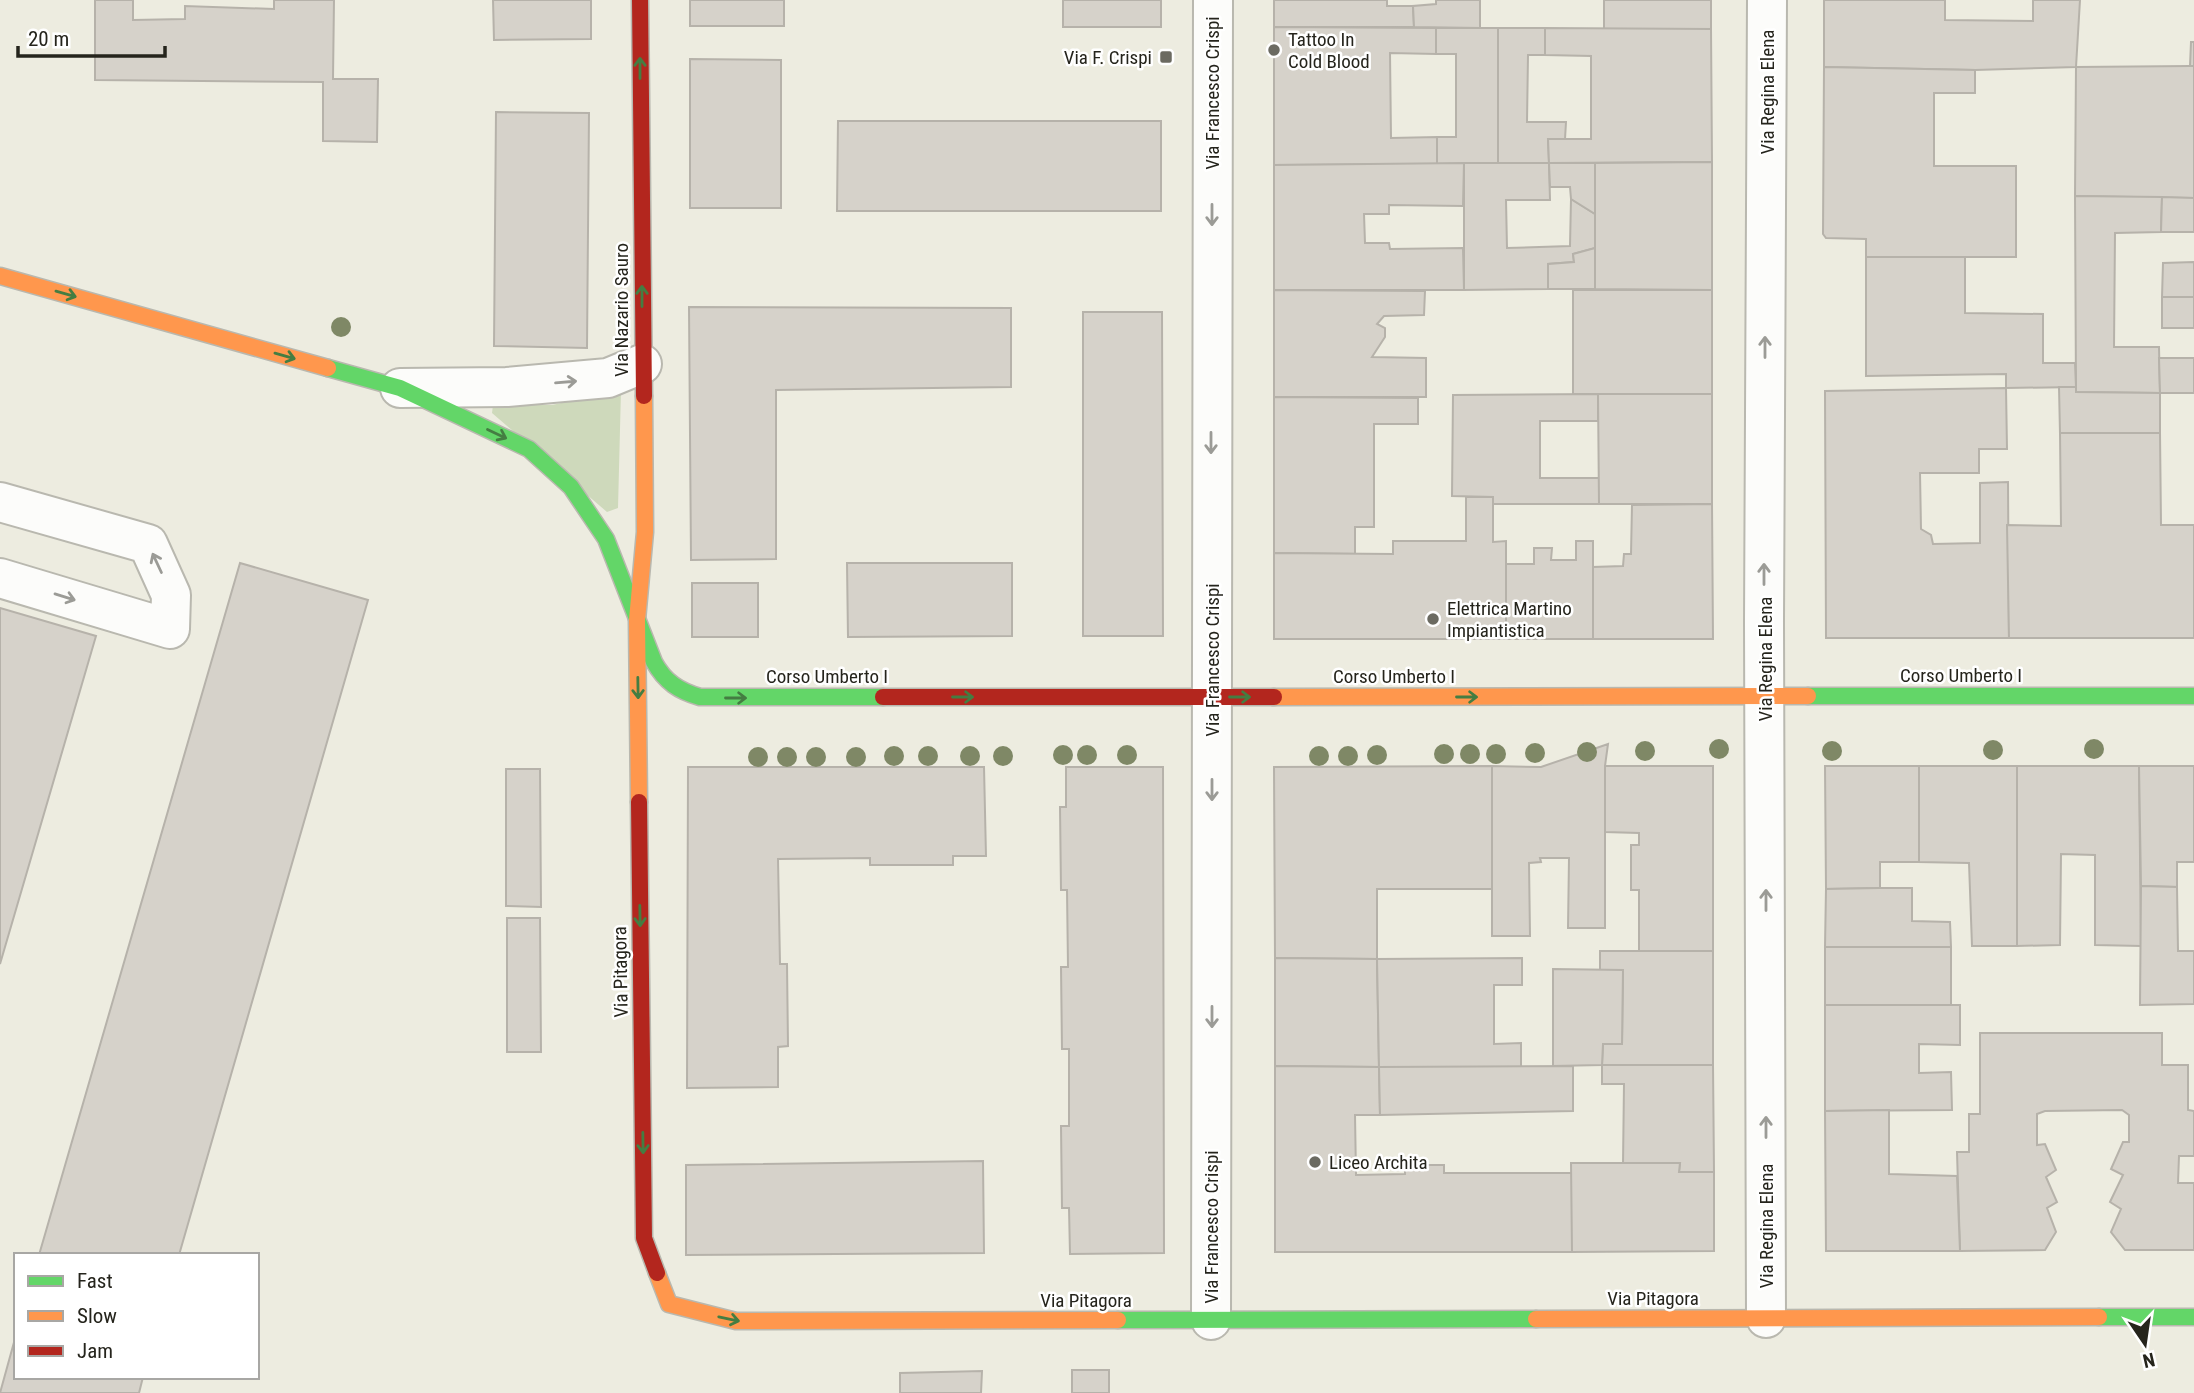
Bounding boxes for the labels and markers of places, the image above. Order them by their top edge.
place label: Tattoo In Cold Blood [1288,28,1370,73]
marker: Tattoo In Cold Blood [1266,42,1282,58]
place label: Via F. Crispi [1064,46,1152,69]
marker: Via F. Crispi [1158,49,1174,65]
place label: Elettrica Martino Impiantistica [1447,597,1572,642]
marker: Elettrica Martino Impiantistica [1425,611,1441,627]
place label: Liceo Archita [1329,1151,1428,1174]
marker: Liceo Archita [1307,1154,1323,1170]

